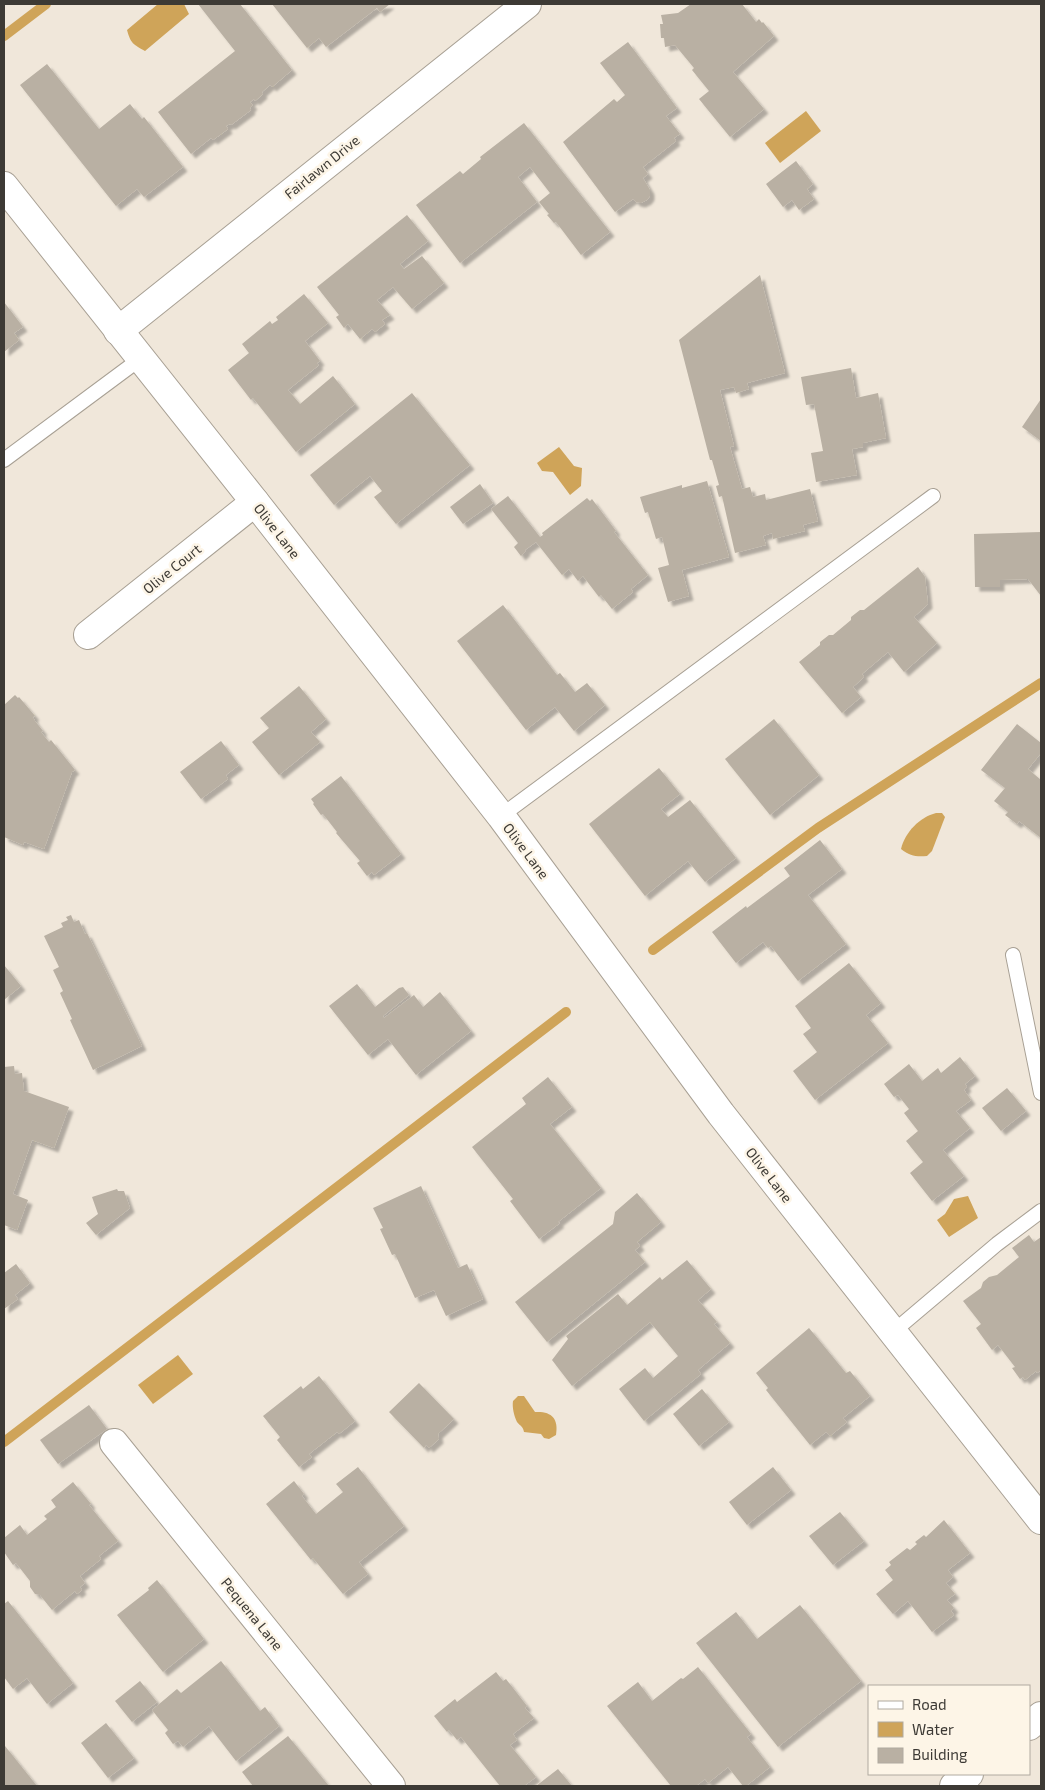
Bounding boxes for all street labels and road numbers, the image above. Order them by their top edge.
street label: Fairlawn Drive [281,131,363,202]
street label: Olive Lane [251,500,304,562]
street label: Olive Court [139,540,204,597]
street label: Olive Lane [500,819,553,882]
street label: Olive Lane [743,1144,796,1206]
street label: Pequena Lane [218,1574,287,1653]

